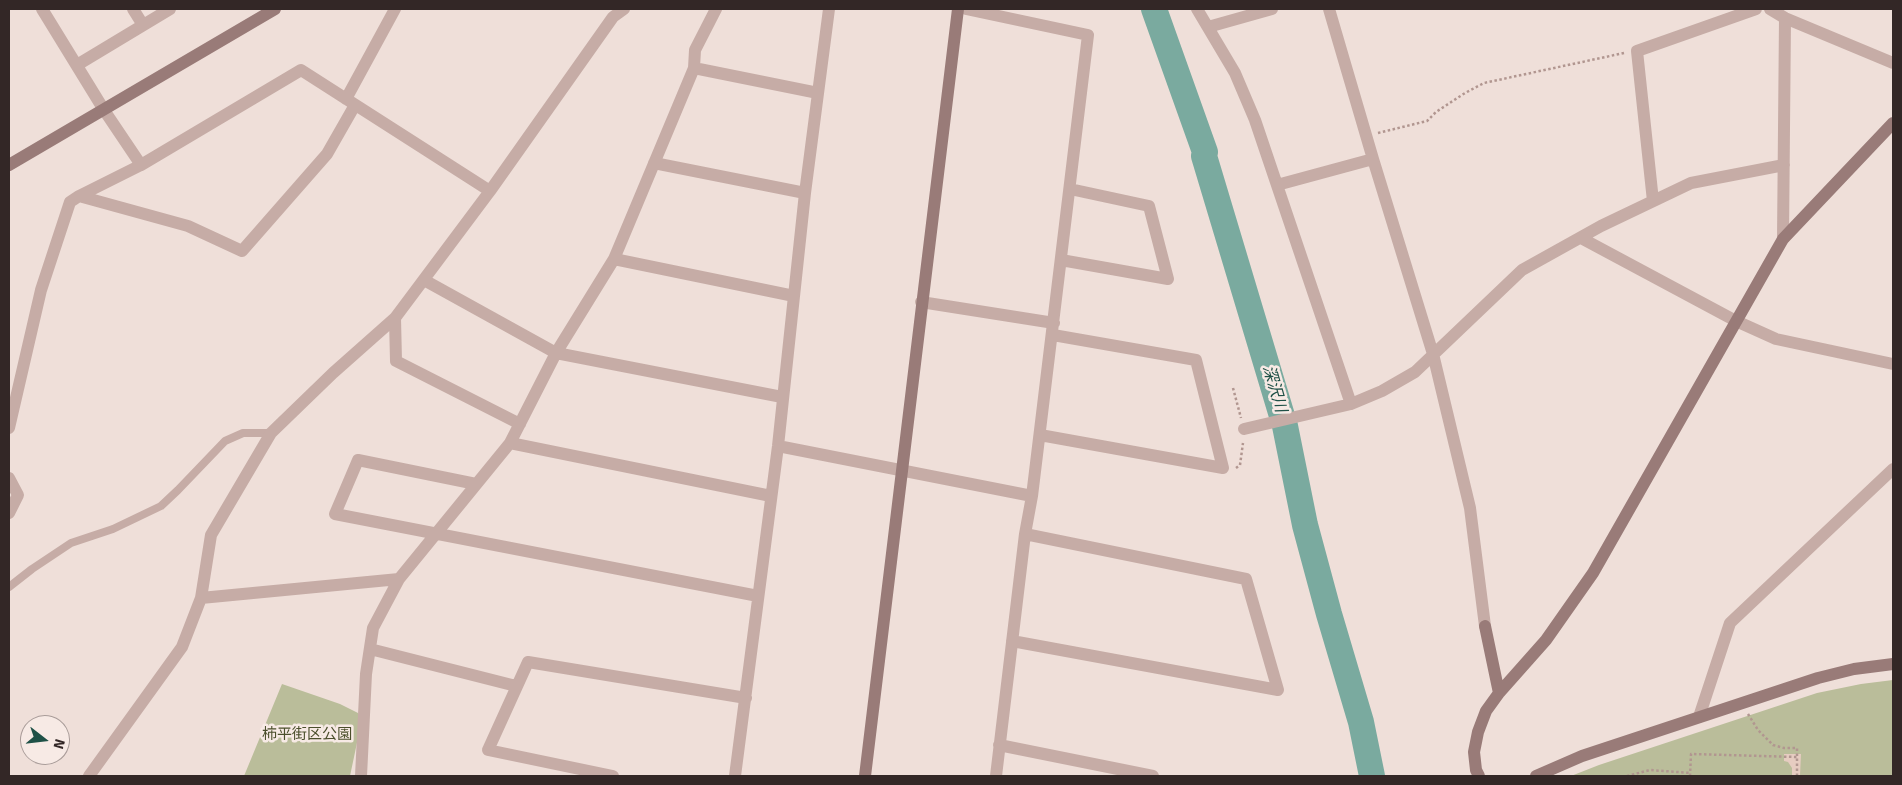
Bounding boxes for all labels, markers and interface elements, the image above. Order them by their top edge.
water label: 深沢川 [1258,363,1290,415]
north arrow [20,715,70,765]
park label: 柿平街区公園 [262,726,352,744]
text: N [49,737,68,751]

